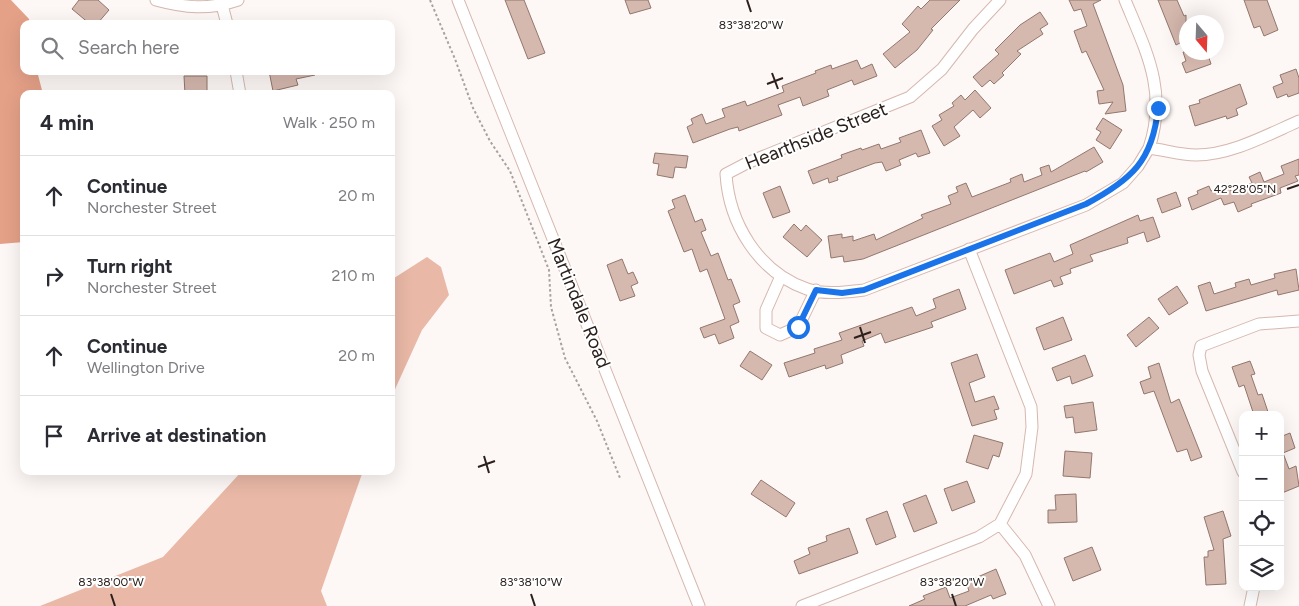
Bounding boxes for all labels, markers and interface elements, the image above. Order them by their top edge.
north arrow [1179,15,1224,60]
text: 83°38'20"W [719,18,784,32]
search box [20,20,395,75]
icon: search [38,34,66,62]
text: Search here [78,36,180,59]
street label: Hearthside Street [742,97,890,175]
route end [1147,97,1170,120]
text: 4 min [40,110,94,135]
text: Walk · 250 m [283,113,375,132]
text: Continue [87,175,167,198]
icon: ahead [40,182,68,210]
text: 42°28'05"N [1214,182,1276,196]
text: 20 m [338,186,375,205]
text: Norchester Street [87,198,217,217]
street label: Martindale Road [542,235,616,371]
text: Turn right [87,255,173,278]
icon: right [40,262,68,290]
text: 210 m [332,266,375,285]
text: Norchester Street [87,278,217,297]
route start [787,316,810,339]
text: Continue [87,335,167,358]
icon: ahead [40,342,68,370]
text: 20 m [338,346,375,365]
text: Wellington Drive [87,358,205,377]
map controls [1239,411,1284,591]
button: + [1239,411,1284,456]
icon: arrive [40,422,68,450]
text: Arrive at destination [87,424,266,447]
button: − [1239,456,1284,501]
button: locate [1239,501,1284,546]
button: layers [1239,546,1284,591]
text: 83°38'00"W [78,575,144,589]
text: 83°38'10"W [500,575,563,589]
text: 83°38'20"W [920,575,985,589]

